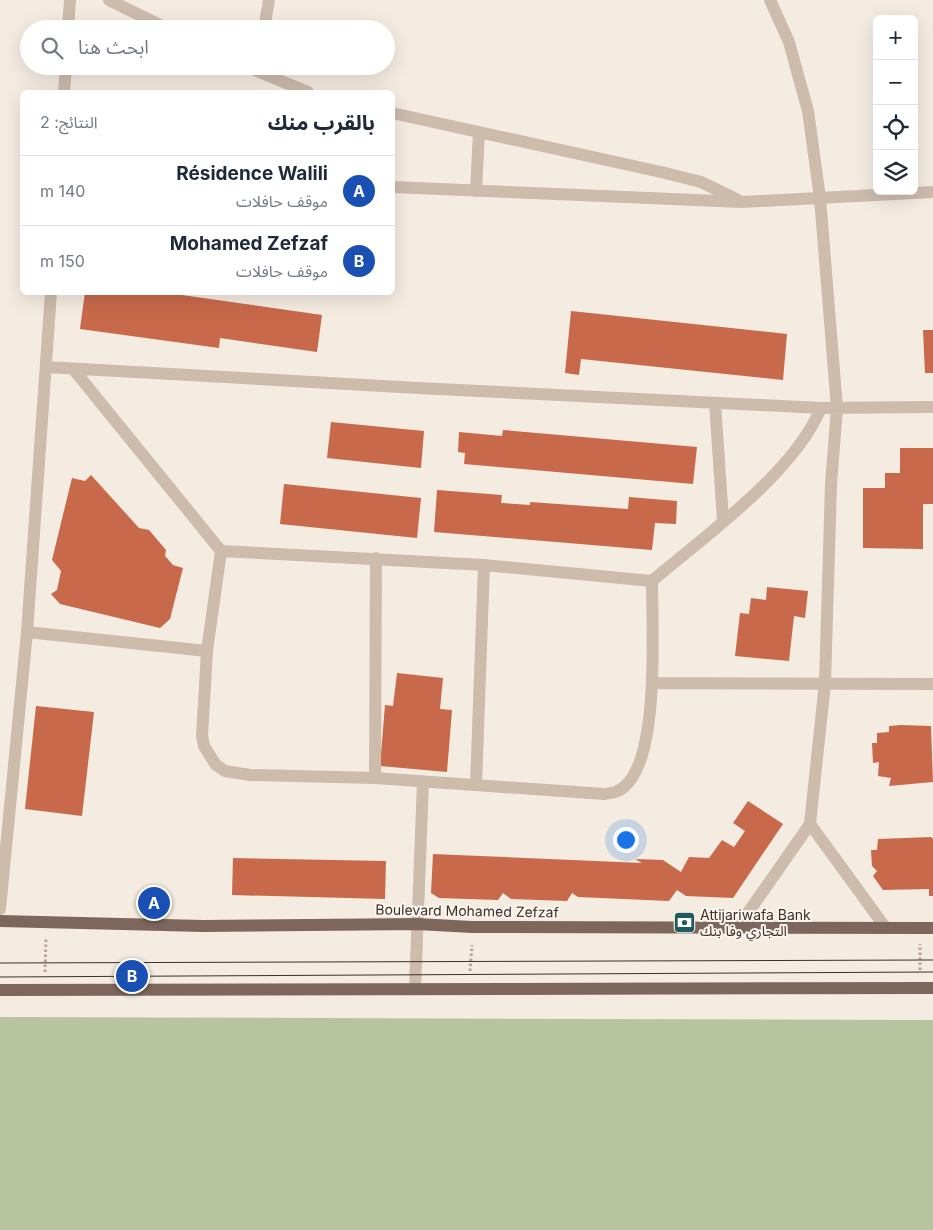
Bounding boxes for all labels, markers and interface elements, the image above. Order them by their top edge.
map controls [873,15,918,195]
button: + [873,15,918,60]
search box [20,20,395,75]
icon: search [38,34,66,62]
text: ابحث هنا [78,36,149,59]
button: − [873,60,918,105]
button: locate [873,105,918,150]
text: بالقرب منك [268,110,375,135]
text: النتائج: 2 [40,112,98,132]
button: layers [873,150,918,195]
text: Résidence Walili [176,162,328,185]
text: 140 m [40,181,85,201]
text: A [353,181,365,201]
text: موقف حافلات [236,191,328,211]
text: Mohamed Zefzaf [170,232,328,255]
text: 150 m [40,251,85,271]
text: B [354,251,364,271]
text: موقف حافلات [236,261,328,281]
your location [613,827,639,853]
pin: A [138,884,170,922]
street label: Boulevard Mohamed Zefzaf [375,900,559,921]
place label: Attijariwafa Bank التجاري وفا بنك [700,906,811,942]
bank icon: Attijariwafa Bank التجاري وفا بنك [672,911,696,935]
pin: B [116,957,148,995]

